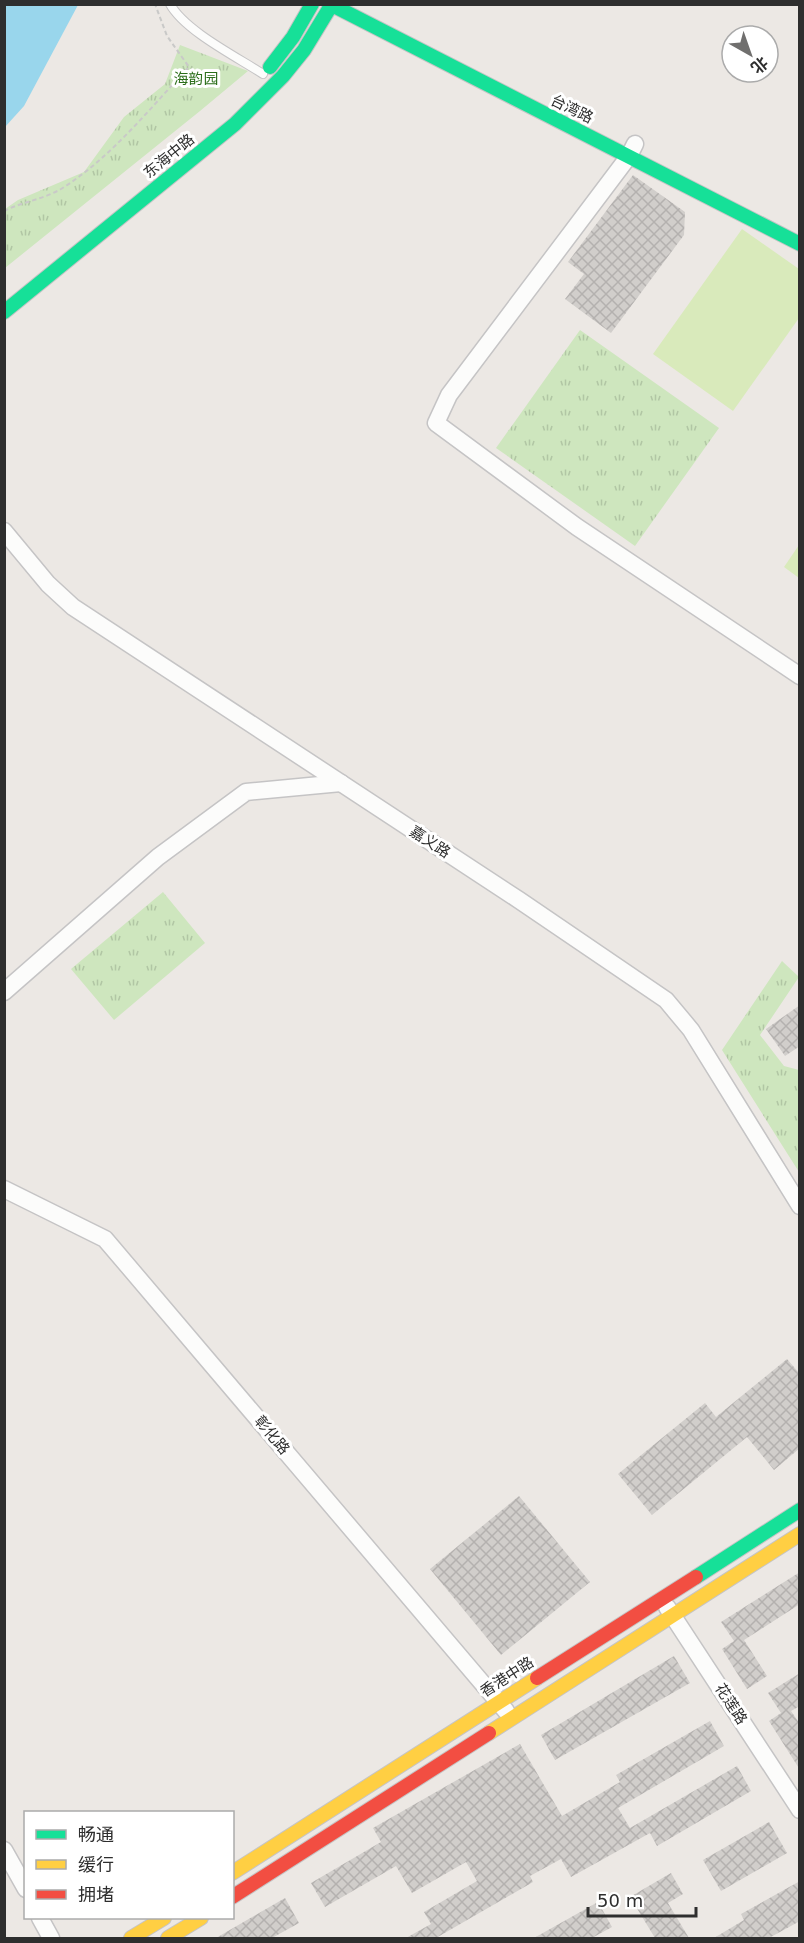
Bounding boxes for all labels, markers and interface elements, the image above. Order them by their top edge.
north arrow [720,24,780,84]
text: 北 [747,53,772,78]
park label: 海韵园 [173,70,219,88]
street label: 台湾路 [548,91,596,127]
street label: 东海中路 [140,130,198,182]
street label: 嘉义路 [406,822,454,862]
street label: 彰化路 [251,1412,293,1458]
street label: 香港中路 [477,1653,537,1701]
street label: 花莲路 [711,1680,751,1728]
legend [24,1811,234,1919]
text: 畅通 [78,1824,114,1845]
text: 缓行 [78,1854,114,1875]
scale bar [588,1880,696,1918]
text: 拥堵 [78,1884,114,1905]
text: 50 m [597,1890,643,1911]

